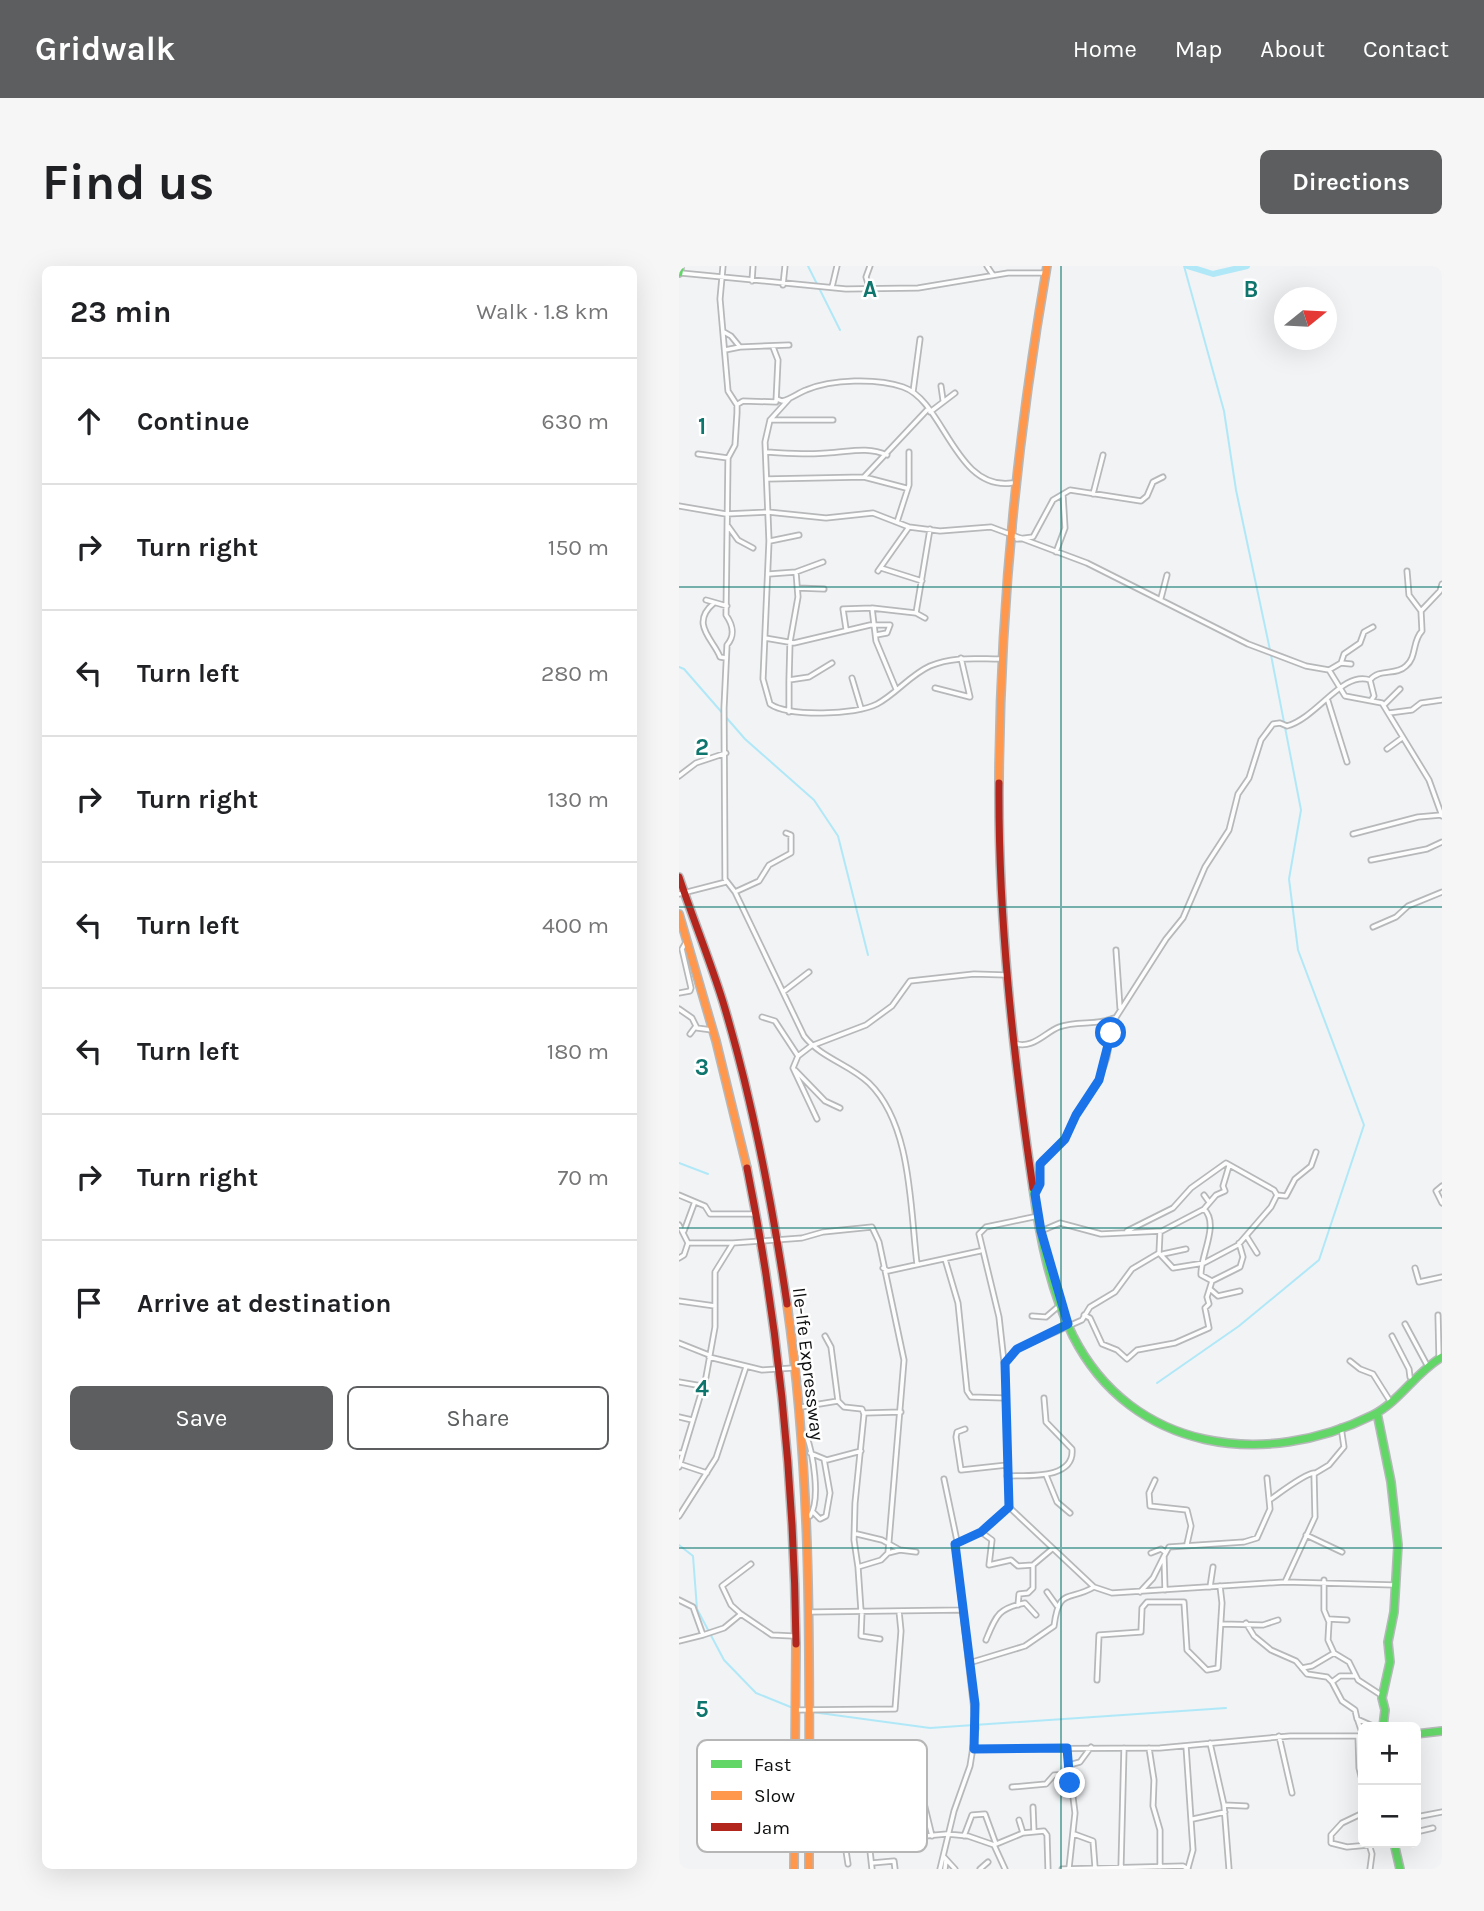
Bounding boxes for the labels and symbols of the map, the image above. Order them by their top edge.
text: A [863,276,877,303]
text: B [1244,276,1258,303]
north arrow [1274,287,1337,350]
text: 1 [698,413,706,440]
text: 2 [695,734,709,761]
route start [1095,1017,1126,1048]
text: 3 [695,1054,709,1081]
street label: Ile-Ife Expressway [788,1286,828,1442]
text: 4 [695,1375,709,1402]
text: 5 [695,1696,709,1723]
legend [697,1740,927,1852]
text: Fast [754,1754,791,1776]
route end [1054,1767,1085,1798]
text: Slow [754,1785,795,1807]
text: Jam [754,1817,790,1839]

